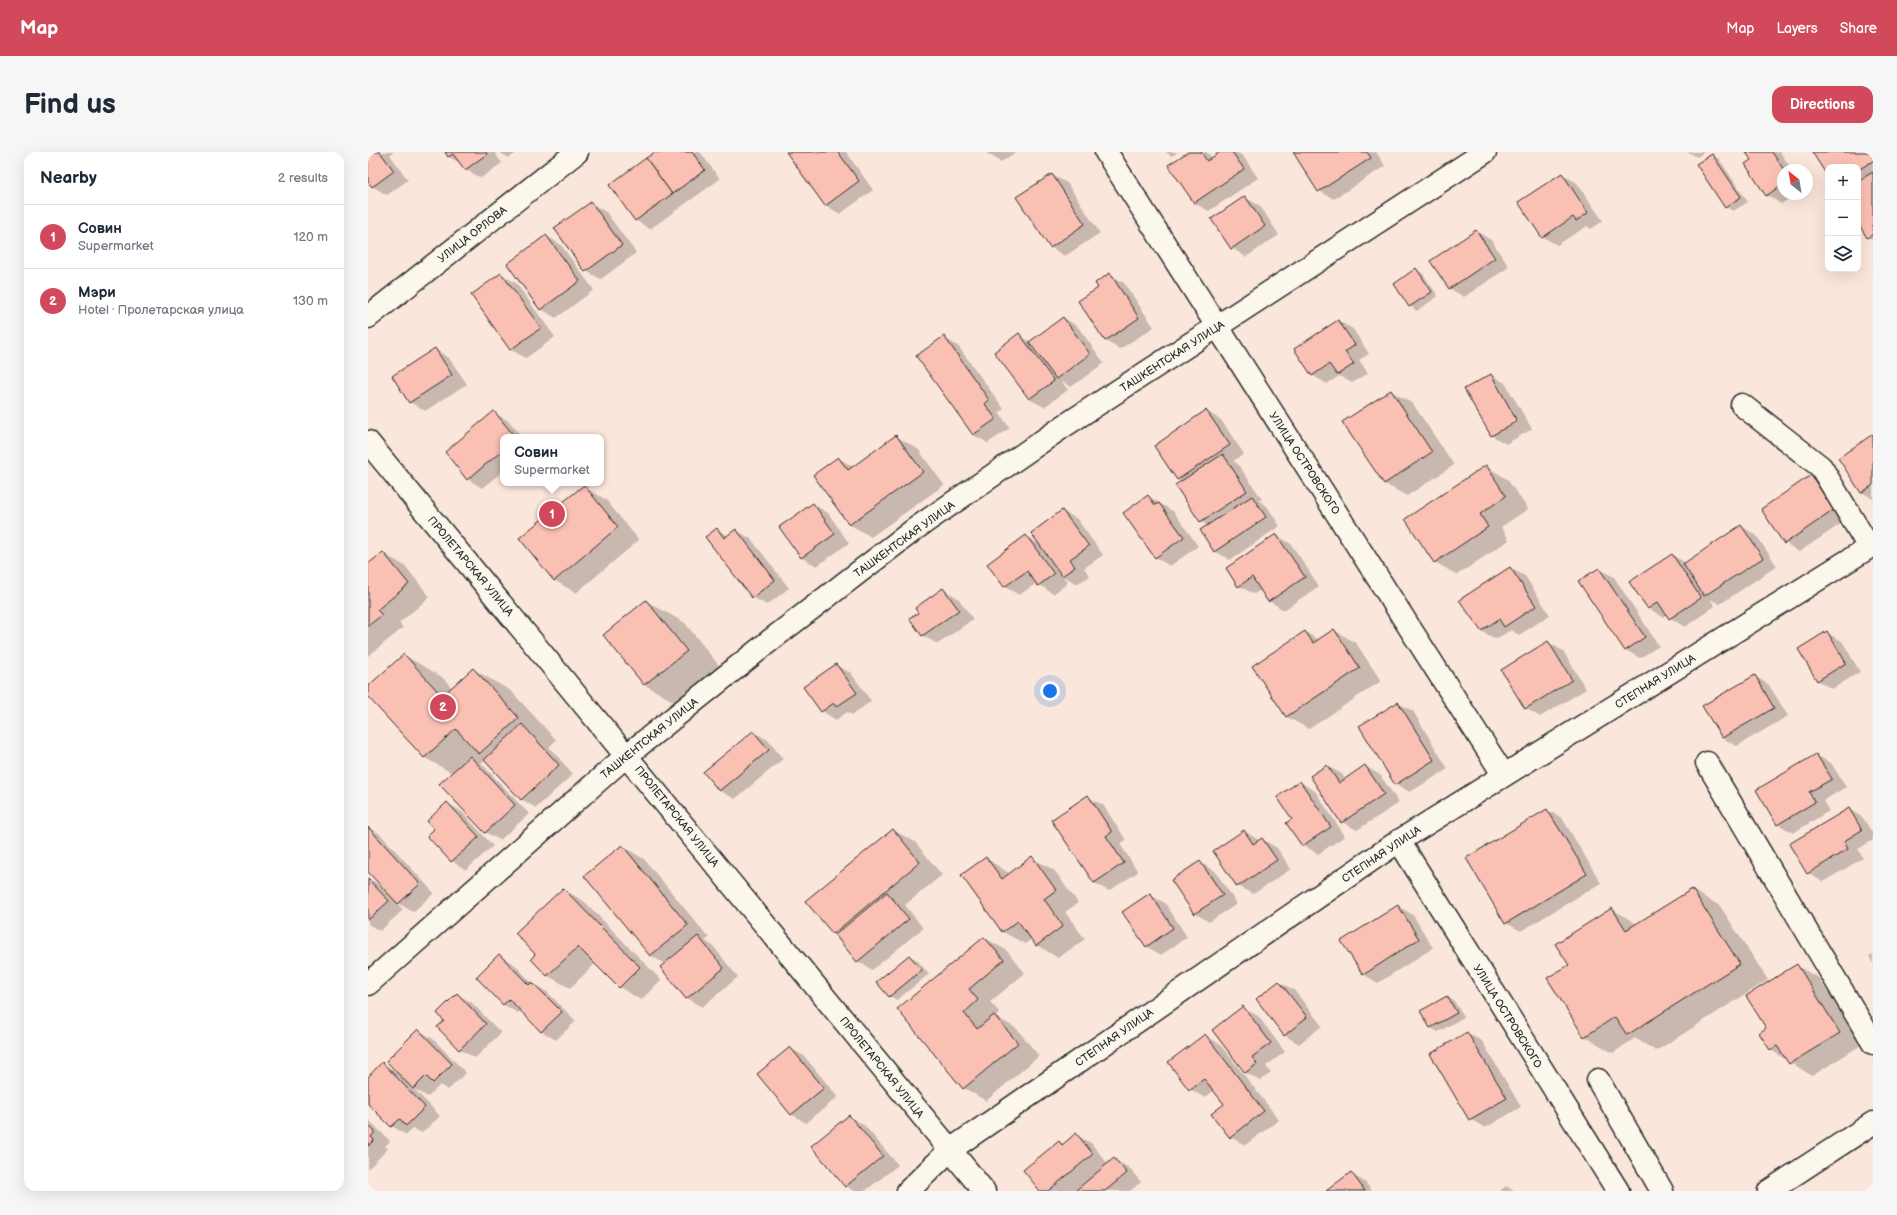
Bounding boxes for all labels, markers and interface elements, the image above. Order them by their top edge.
text: Map [20,17,58,40]
text: Map [1726,20,1754,37]
text: Layers [1776,20,1818,37]
text: Share [1840,20,1877,37]
button: Directions [1772,86,1873,123]
text: Find us [24,88,116,121]
north arrow [1777,164,1813,200]
map controls [1825,164,1861,272]
button: + [1825,164,1861,200]
text: Nearby [40,168,97,188]
text: 2 results [278,170,328,186]
button: − [1825,200,1861,236]
street label: УЛИЦА ОРЛОВА [435,203,510,265]
text: Совин [78,219,122,238]
text: 1 [50,229,56,245]
text: 120 m [293,229,328,245]
button: layers [1825,236,1861,272]
text: Supermarket [78,238,154,254]
text: Мэри [78,283,116,302]
text: 2 [49,293,57,309]
text: 130 m [293,293,328,309]
text: Hotel · Пролетарская улица [78,302,244,318]
street label: ТАШКЕНТСКАЯ УЛИЦА [1118,318,1227,395]
street label: УЛИЦА ОСТРОВСКОГО [1267,410,1343,517]
popup [500,434,604,486]
text: Совин [514,443,558,462]
text: Supermarket [514,462,590,478]
street label: ТАШКЕНТСКАЯ УЛИЦА [851,498,957,580]
pin: 1 [539,499,565,529]
street label: ПРОЛЕТАРСКАЯ УЛИЦА [425,514,516,619]
street label: СТЕПНАЯ УЛИЦА [1613,651,1698,711]
your location [1040,681,1060,701]
pin: 2 [430,692,456,722]
street label: ТАШКЕНТСКАЯ УЛИЦА [598,695,701,782]
street label: ПРОЛЕТАРСКАЯ УЛИЦА [632,763,722,870]
street label: СТЕПНАЯ УЛИЦА [1339,823,1423,886]
street label: УЛИЦА ОСТРОВСКОГО [1470,962,1545,1071]
street label: СТЕПНАЯ УЛИЦА [1073,1005,1156,1069]
street label: ПРОЛЕТАРСКАЯ УЛИЦА [837,1014,927,1121]

